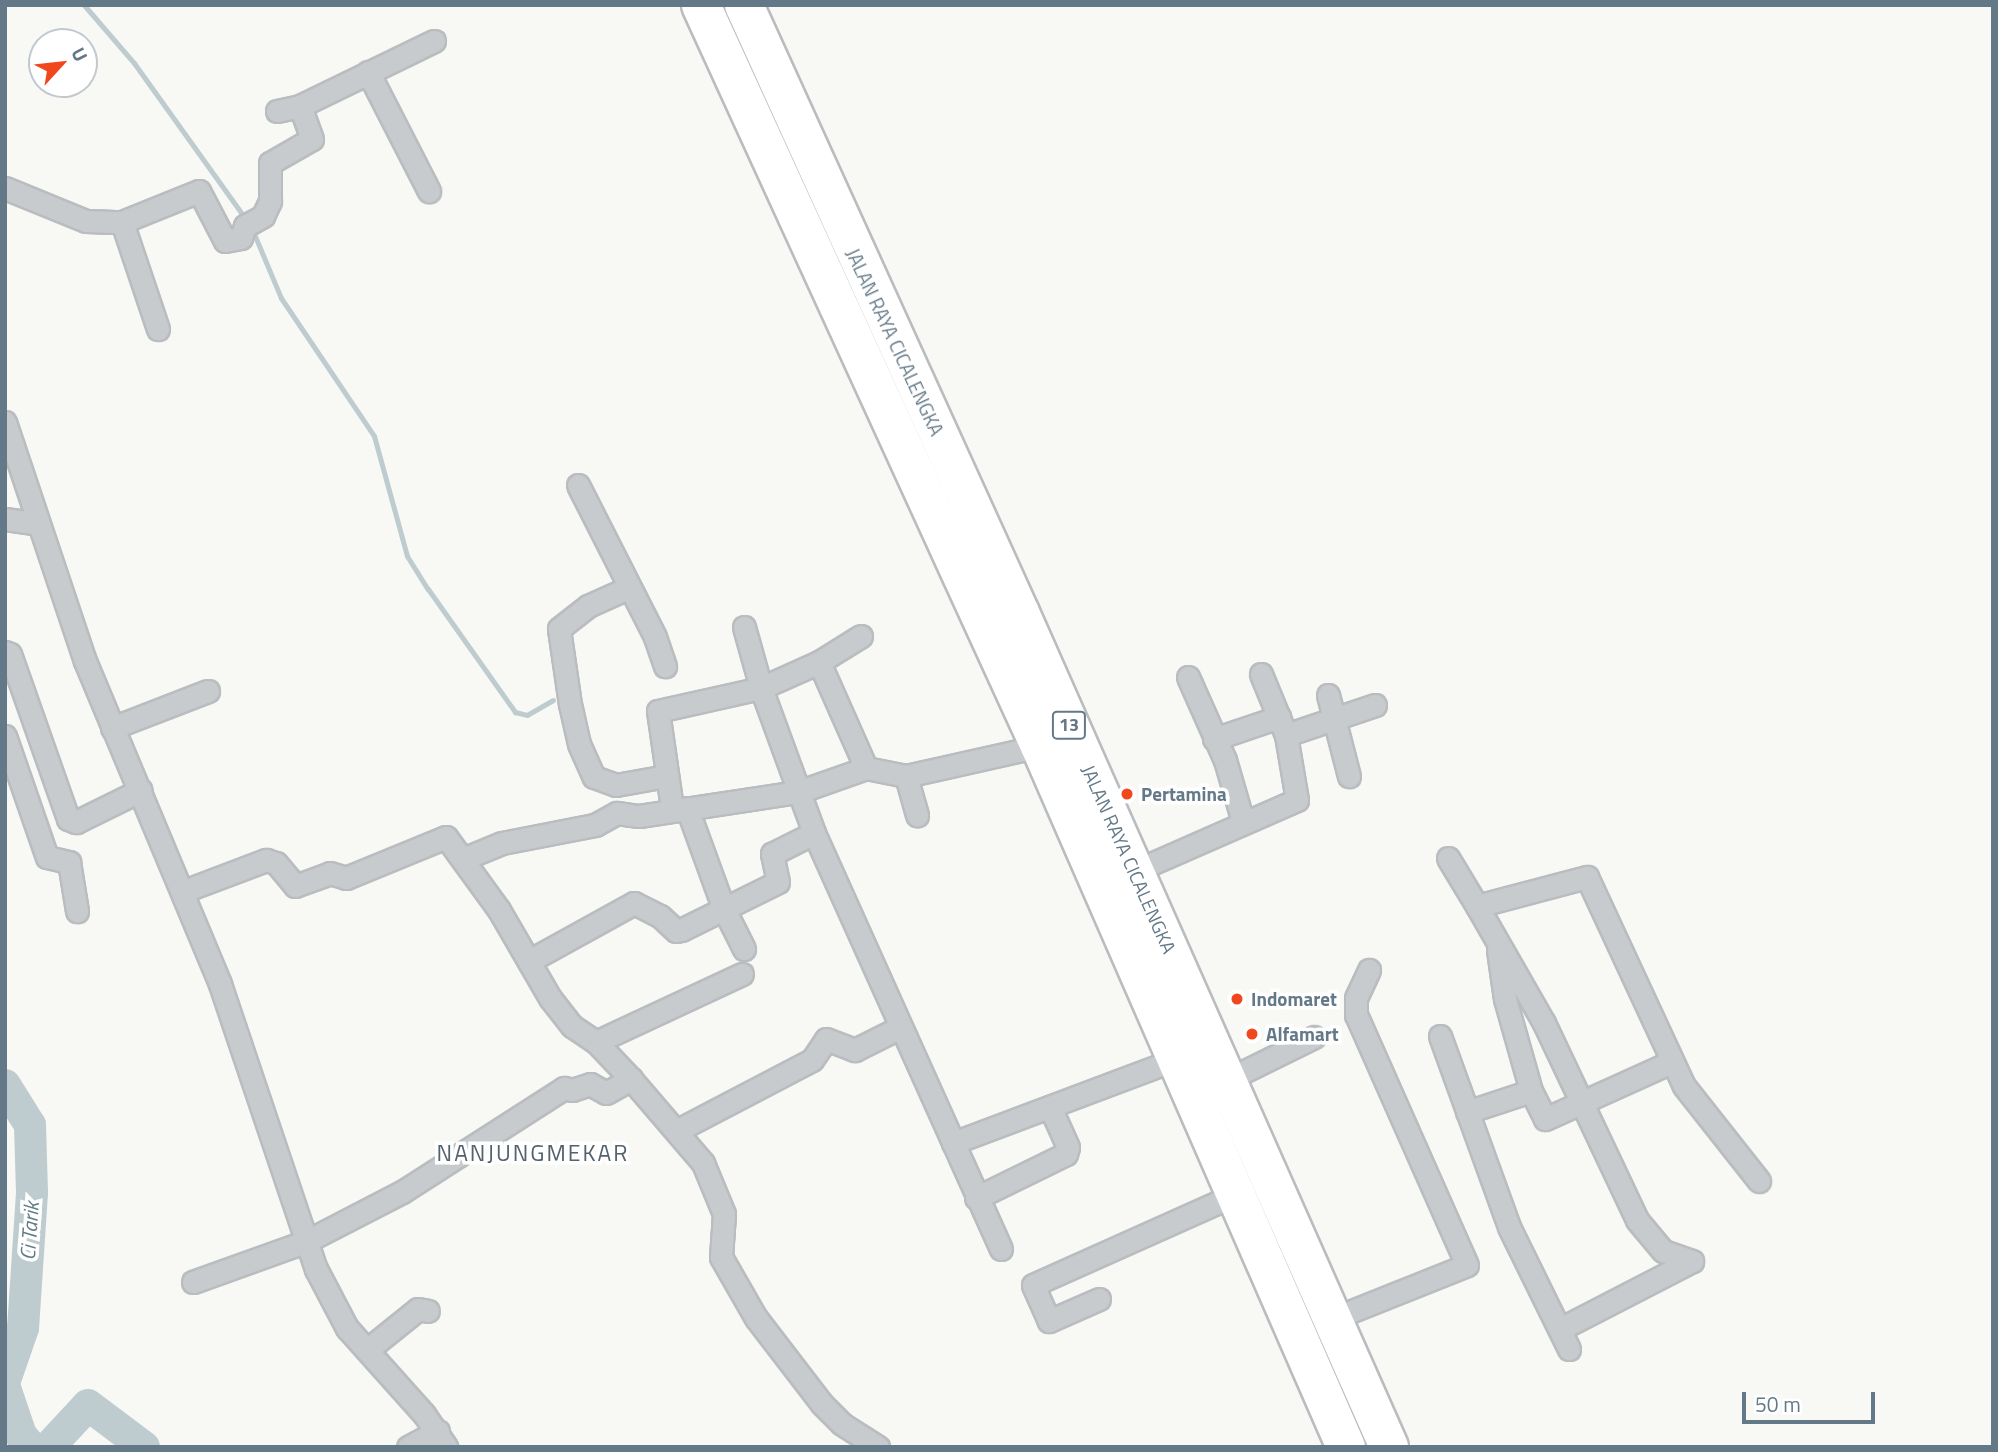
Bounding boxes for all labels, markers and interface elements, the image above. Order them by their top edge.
north arrow [28,28,98,98]
text: U [65,42,96,66]
street label: JALAN RAYA CICALENGKA [842,245,948,439]
road number: 13 [1052,710,1086,740]
street label: JALAN RAYA CICALENGKA [1077,761,1181,957]
place label: Pertamina [1141,783,1227,805]
marker: Pertamina [1119,786,1135,802]
place label: Indomaret [1251,988,1337,1010]
marker: Indomaret [1229,991,1245,1007]
place label: Alfamart [1266,1023,1339,1045]
marker: Alfamart [1244,1026,1260,1042]
district label: NANJUNGMEKAR [438,1139,628,1167]
water label: Ci Tarik [14,1201,44,1261]
scale bar [1746,1378,1879,1422]
text: 50 m [1755,1388,1801,1420]

